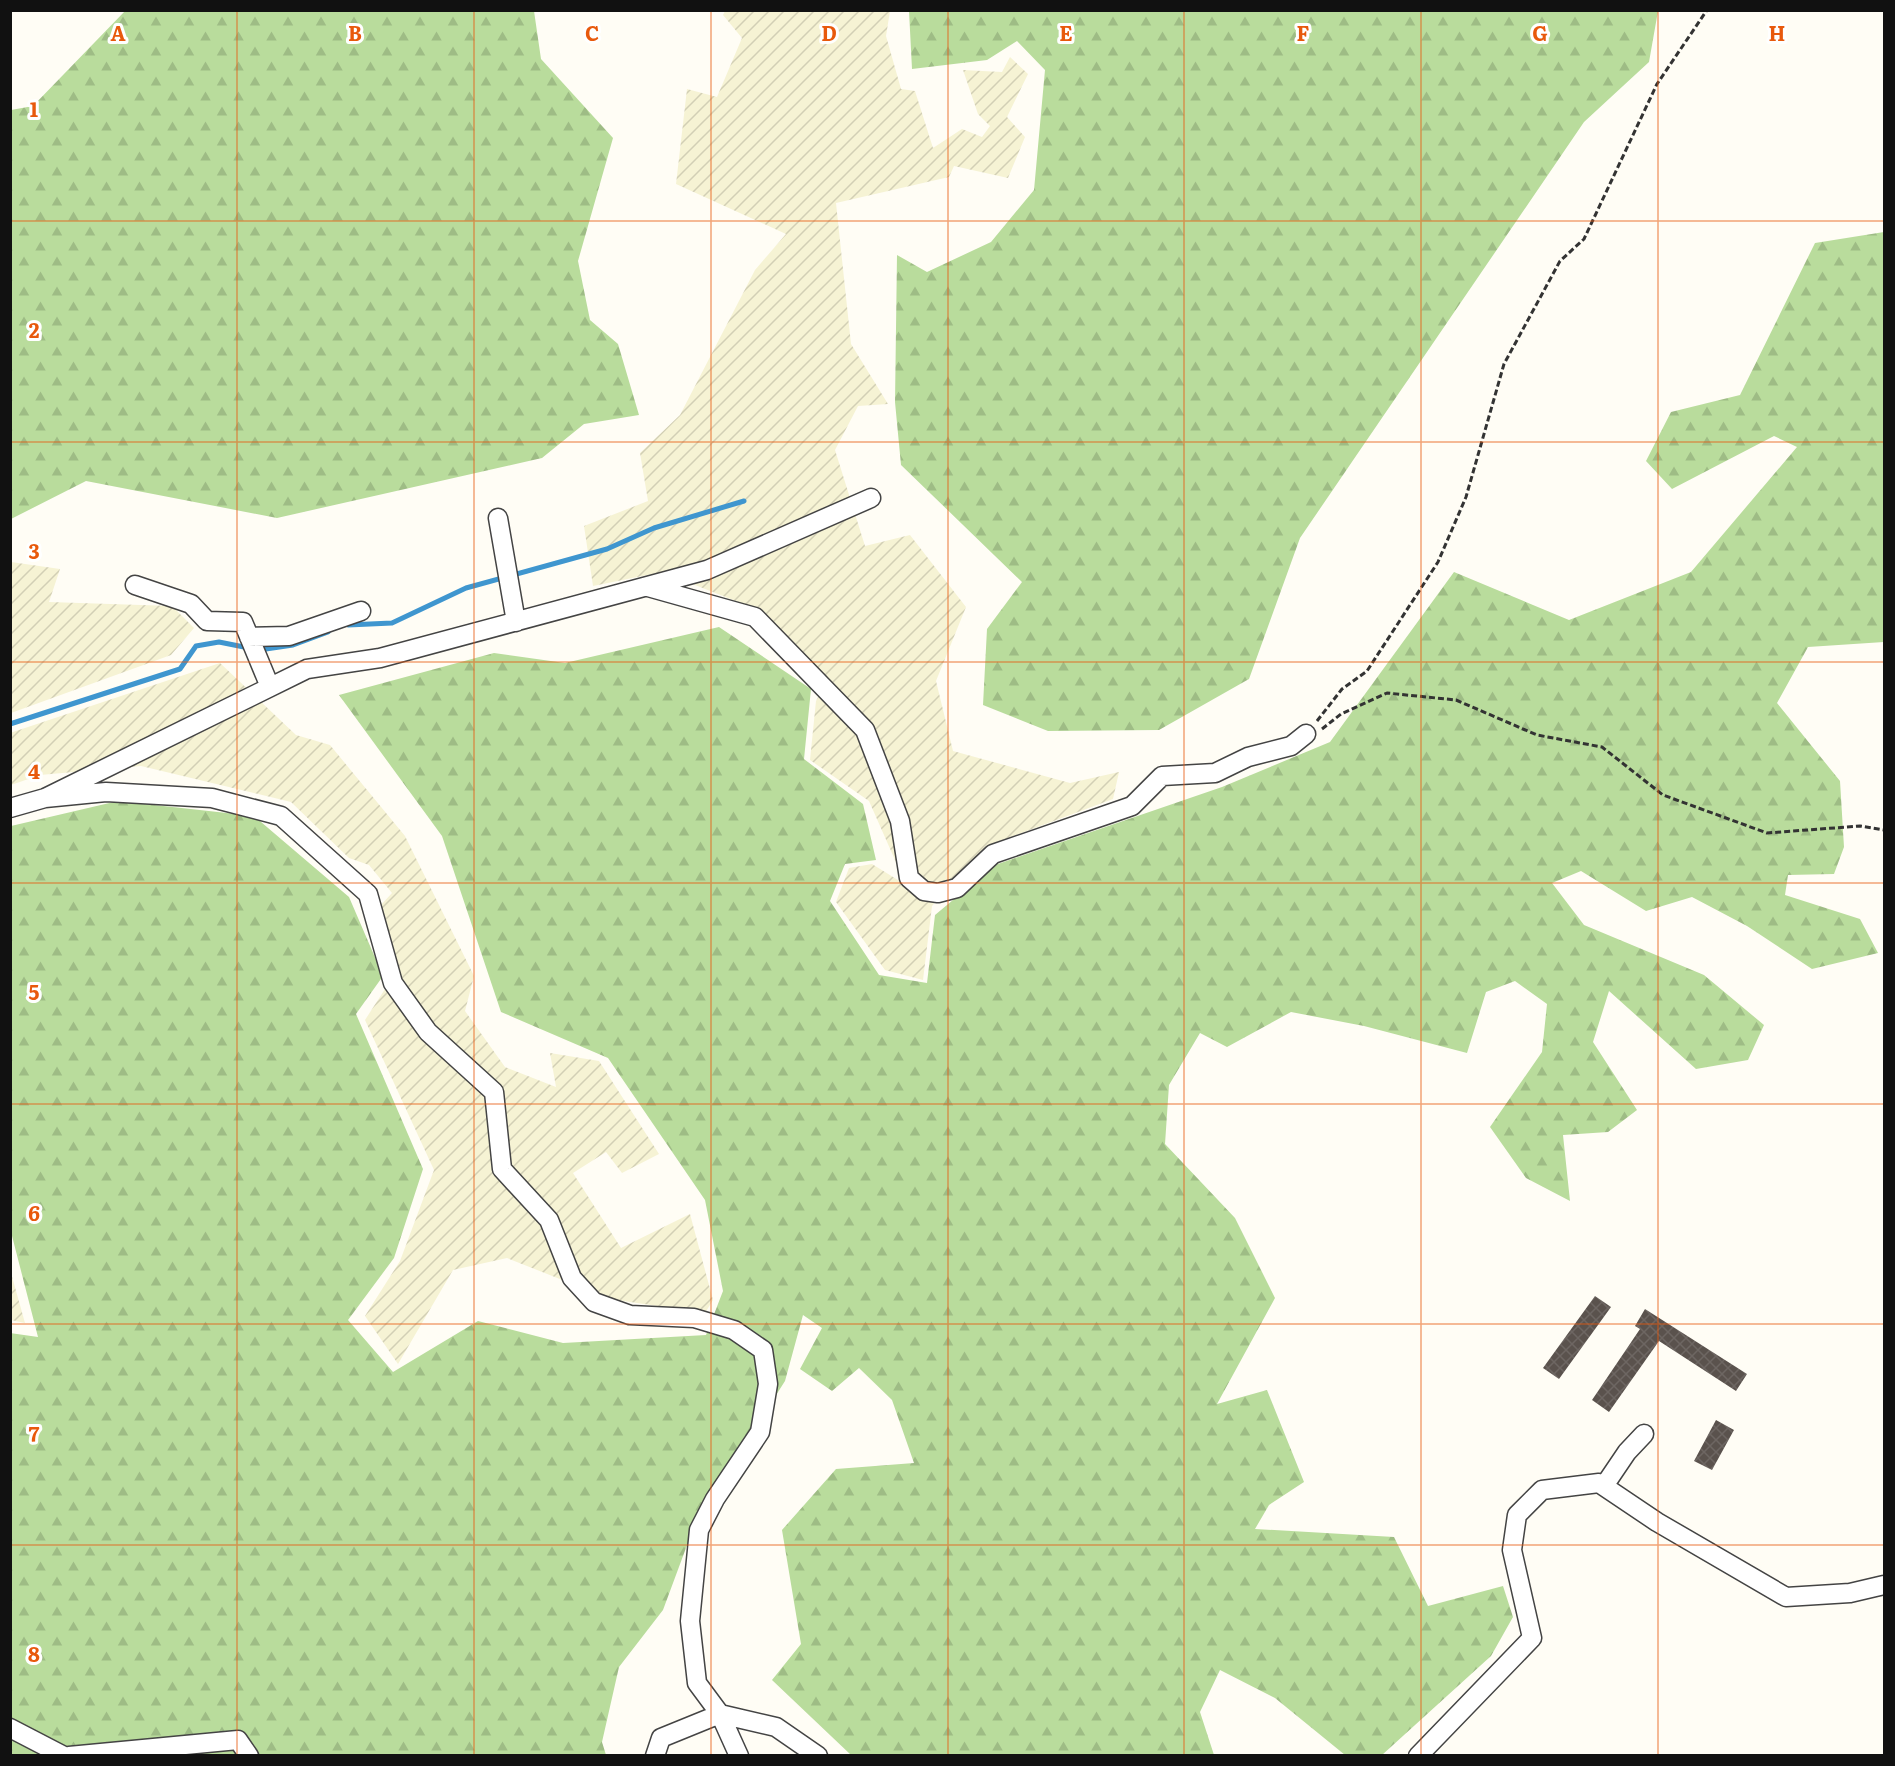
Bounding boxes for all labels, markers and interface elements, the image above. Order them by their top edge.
text: A [110,17,126,47]
text: B [348,17,362,47]
text: C [585,17,599,47]
text: D [821,17,837,47]
text: E [1059,17,1073,47]
text: F [1297,17,1310,47]
text: G [1532,17,1548,47]
text: H [1769,17,1785,47]
text: 1 [30,93,38,123]
text: 2 [29,314,40,344]
text: 3 [28,535,40,565]
text: 4 [28,755,40,785]
text: 5 [29,976,40,1006]
text: 6 [28,1197,40,1227]
text: 7 [29,1418,40,1448]
text: 8 [28,1638,40,1668]

